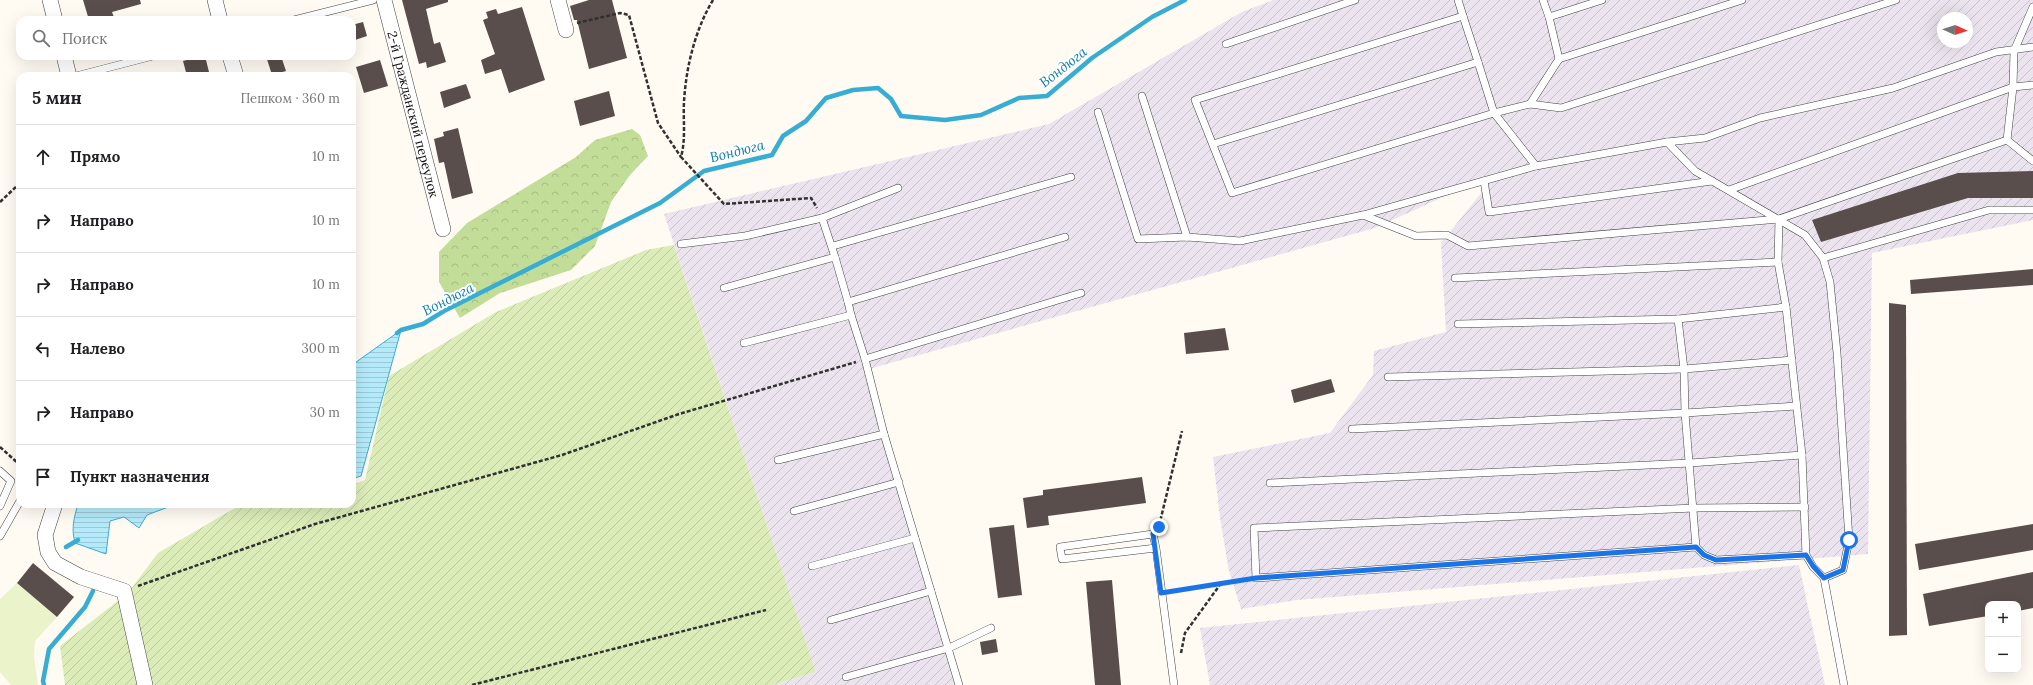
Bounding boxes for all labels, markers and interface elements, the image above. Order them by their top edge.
north arrow [1937,12,1973,48]
search box [16,16,356,60]
icon: search [30,27,52,49]
text: Поиск [62,29,107,48]
street label: 2-й Гражданский переулок [384,29,443,199]
water label: Вондюга [1036,43,1091,91]
text: 5 мин [32,87,82,109]
text: Пешком · 360 m [241,90,340,107]
water label: Вондюга [708,135,766,166]
icon: ahead [32,146,54,168]
text: Прямо [70,147,120,166]
text: 10 m [312,148,340,165]
icon: right [32,210,54,232]
text: Направо [70,211,134,230]
text: 10 m [312,212,340,229]
icon: right [32,274,54,296]
text: Направо [70,275,134,294]
text: 10 m [312,276,340,293]
water label: Вондюга [419,278,477,320]
icon: left [32,338,54,360]
text: Налево [70,339,125,358]
text: 300 m [302,340,340,357]
icon: right [32,402,54,424]
text: Направо [70,403,134,422]
text: 30 m [310,404,340,421]
icon: arrive [32,466,54,488]
text: Пункт назначения [70,467,210,486]
route end [1150,518,1168,536]
route start [1840,531,1858,549]
map controls [1985,601,2021,673]
button: + [1985,601,2021,637]
button: − [1985,637,2021,673]

